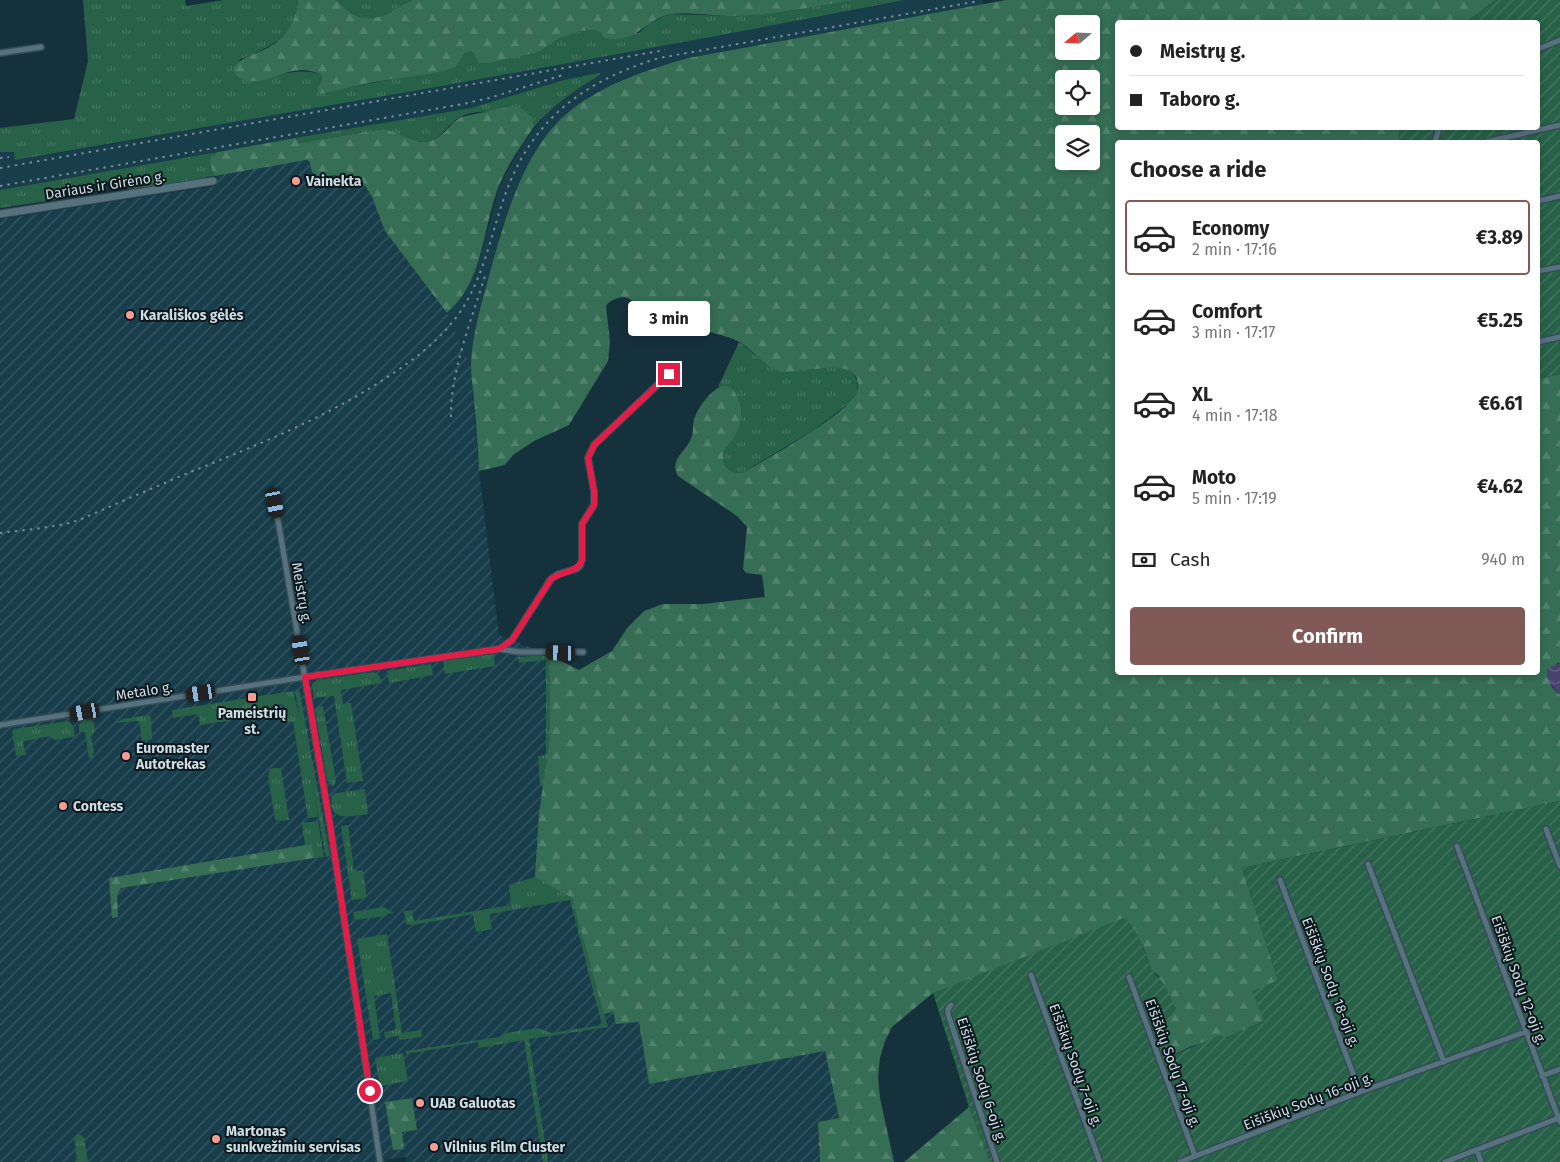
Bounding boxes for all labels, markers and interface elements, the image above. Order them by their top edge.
north arrow [1055,15,1100,60]
map controls [1055,15,1100,170]
text: Meistrų g. [1160,40,1245,63]
button: locate [1055,70,1100,115]
text: Taboro g. [1160,88,1240,111]
button: layers [1055,125,1100,170]
text: Choose a ride [1130,156,1266,183]
street label: Dariaus ir Girėno g. [44,168,166,203]
place label: Vainekta [305,173,362,190]
marker: Vainekta [290,175,302,187]
icon: car [1132,215,1177,260]
text: Economy [1192,217,1269,240]
text: €3.89 [1476,226,1523,249]
text: 2 min · 17:16 [1192,240,1277,259]
icon: car [1132,298,1177,343]
text: Comfort [1192,300,1262,323]
callout: 3 min [628,302,710,336]
place label: Karališkos gėlės [140,307,244,324]
marker: Karališkos gėlės [124,309,136,321]
text: 3 min [649,309,689,328]
text: €5.25 [1477,309,1523,332]
text: 3 min · 17:17 [1192,323,1275,342]
route end [658,363,680,385]
icon: car [1132,381,1177,426]
text: XL [1192,383,1213,406]
text: €6.61 [1479,392,1523,415]
text: 4 min · 17:18 [1192,406,1278,425]
icon: car [1132,464,1177,509]
text: Moto [1192,466,1236,489]
text: €4.62 [1477,475,1523,498]
car [264,487,285,519]
text: 5 min · 17:19 [1192,489,1277,508]
icon: cash [1130,546,1158,574]
text: Cash [1170,548,1211,571]
text: 940 m [1481,550,1525,569]
street label: Meistrų g. [288,561,315,625]
button: Confirm [1130,607,1525,665]
car [291,634,310,666]
car [545,645,576,661]
street label: Metalo g. [114,679,174,704]
car [185,683,216,703]
marker: Pameistrių st. [246,691,258,703]
car [68,702,101,722]
place label: Pameistrių st. [218,705,286,738]
place label: Euromaster Autotrekas [135,740,210,773]
marker: Euromaster Autotrekas [120,750,132,762]
place label: Contess [73,798,124,815]
marker: Contess [57,800,69,812]
street label: Eišiškių Sodų 12-oji g. [1487,913,1550,1047]
street label: Eišiškių Sodų 18-oji g. [1298,915,1363,1049]
street label: Eišiškių Sodų 17-oji g. [1141,996,1204,1130]
street label: Eišiškių Sodų 7-oji g. [1045,1001,1106,1129]
street label: Eišiškių Sodų 6-oji g. [953,1015,1010,1145]
street label: Eišiškių Sodų 16-oji g. [1241,1069,1375,1134]
route start [359,1080,381,1102]
place label: UAB Galuotas [430,1095,516,1112]
marker: UAB Galuotas [414,1097,426,1109]
place label: Martonas sunkvežimiu servisas [226,1123,361,1156]
marker: Martonas sunkvežimiu servisas [210,1133,222,1145]
place label: Vilnius Film Cluster [443,1139,566,1156]
marker: Vilnius Film Cluster [428,1141,440,1153]

